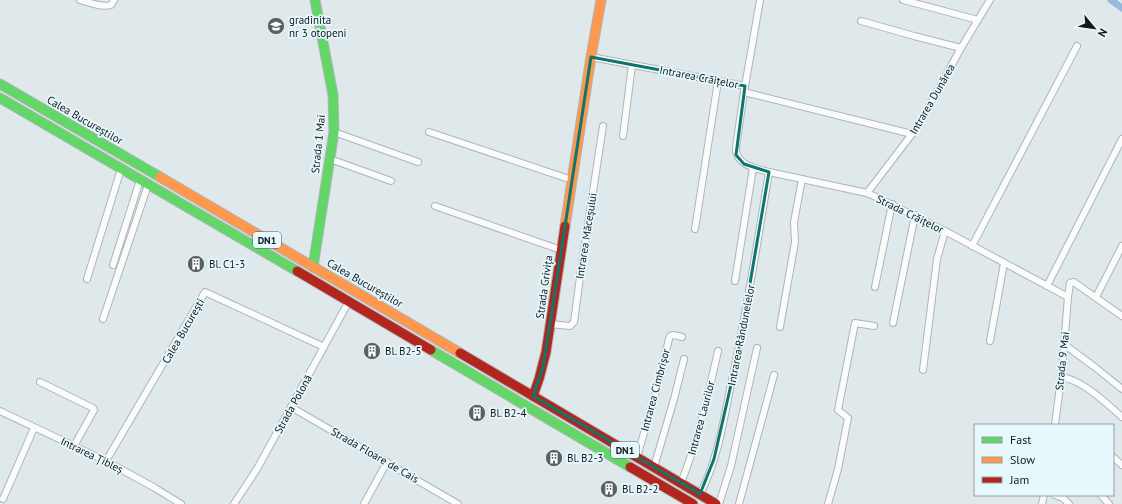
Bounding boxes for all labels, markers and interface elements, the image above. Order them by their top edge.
north arrow [1074,8,1114,48]
place label: gradinita nr 3 otopeni [289,13,347,40]
school or university icon: gradinita nr 3 otopeni [266,16,286,36]
text: N [1095,26,1111,39]
street label: Intrarea Dunărea [906,61,958,137]
street label: Intrarea Crăițelor [658,62,740,92]
street label: Calea Bucureștilor [44,93,126,148]
street label: Strada 1 Mai [308,114,328,174]
street label: Intrarea Măceșului [572,192,600,280]
street label: Strada Crăițelor [874,192,946,236]
road number: DN1 [253,232,281,248]
building icon: Bl. C1-3 [186,254,206,274]
street label: Strada Grivița [533,254,555,320]
street label: Calea Bucureștilor [324,256,406,311]
place label: Bl. C1-3 [209,257,245,271]
street label: Intrarea Rândunelelor [724,283,758,387]
street label: Calea București [159,296,207,366]
street label: Strada 9 Mai [1052,331,1072,391]
building icon: Bl. B2-5 [362,341,382,361]
place label: Bl. B2-5 [385,344,421,358]
street label: Intrarea Cimbrișor [637,347,673,433]
street label: Strada Polonă [271,372,315,436]
street label: Intrarea Laurilor [684,379,718,457]
building icon: Bl. B2-4 [467,403,487,423]
place label: Bl. B2-4 [490,406,526,420]
street label: Strada Floare de Cais [329,424,422,486]
legend [974,424,1114,496]
text: Fast [1010,432,1031,447]
street label: Intrarea Țibleș [58,434,126,477]
road number: DN1 [611,442,639,458]
building icon: Bl. B2-3 [544,448,564,468]
place label: Bl. B2-3 [567,451,603,465]
text: Slow [1010,452,1035,467]
text: Jam [1009,472,1029,487]
building icon: Bl. B2-2 [599,479,619,499]
place label: Bl. B2-2 [622,482,658,496]

